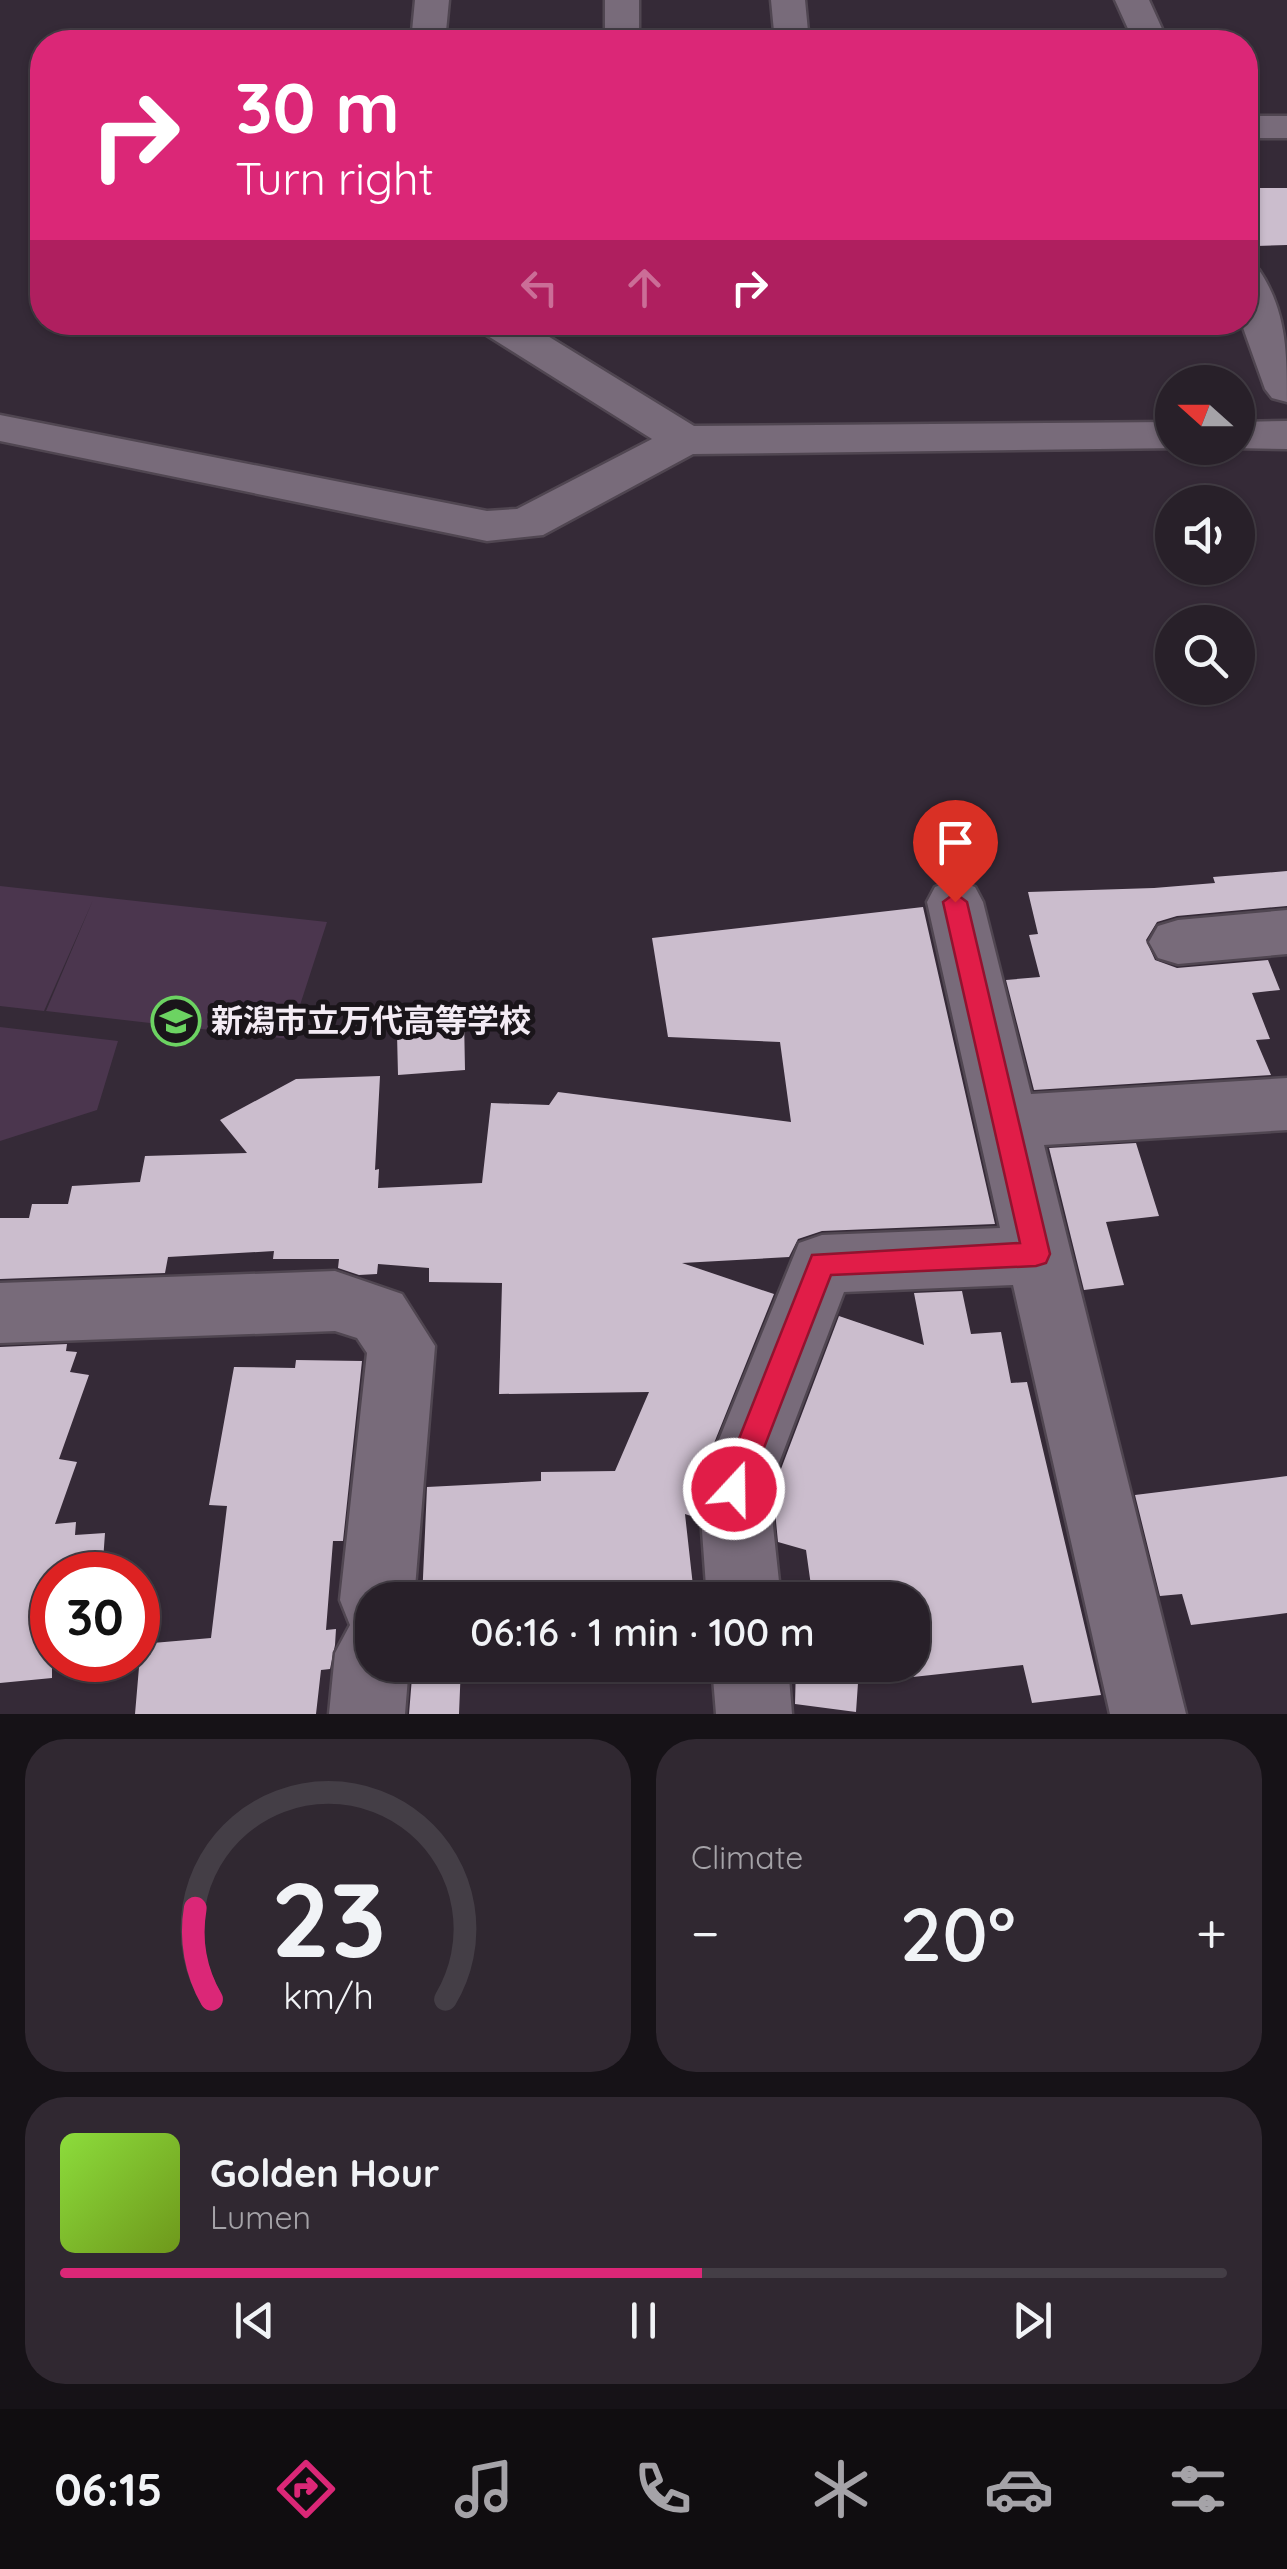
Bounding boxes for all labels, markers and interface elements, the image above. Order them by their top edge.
text: 30 m [235,63,400,151]
icon: right [70,70,200,200]
text: Turn right [235,150,434,206]
icon: left [512,260,567,315]
icon: ahead [617,260,672,315]
icon: right [722,260,777,315]
north arrow [1155,365,1255,465]
map controls [1155,365,1255,705]
button: sound [1155,485,1255,585]
button: search [1155,605,1255,705]
pin [913,800,998,903]
icon: arrive [928,815,983,870]
school or university icon: 新潟市立万代高等学校 [150,995,202,1047]
place label: 新潟市立万代高等学校 [211,1000,531,1040]
position arrow [682,1437,786,1541]
speed limit sign: 30 [30,1552,160,1682]
text: 06:16 · 1 min · 100 m [470,1608,815,1656]
text: Climate [691,1837,803,1877]
text: 23 [270,1853,386,1983]
text: 20° [900,1886,1016,1980]
text: − [691,1898,720,1967]
text: + [1196,1898,1227,1967]
text: km/h [283,1973,373,2018]
text: Golden Hour [210,2149,439,2197]
text: Lumen [210,2197,311,2237]
icon: previous [227,2293,282,2348]
icon: pause [616,2293,671,2348]
icon: next [1005,2293,1060,2348]
icon: directions [271,2454,341,2524]
icon: music [449,2454,519,2524]
icon: phone [628,2454,698,2524]
icon: climate [806,2454,876,2524]
icon: car [984,2454,1054,2524]
icon: filters [1163,2454,1233,2524]
text: 06:15 [54,2461,162,2517]

